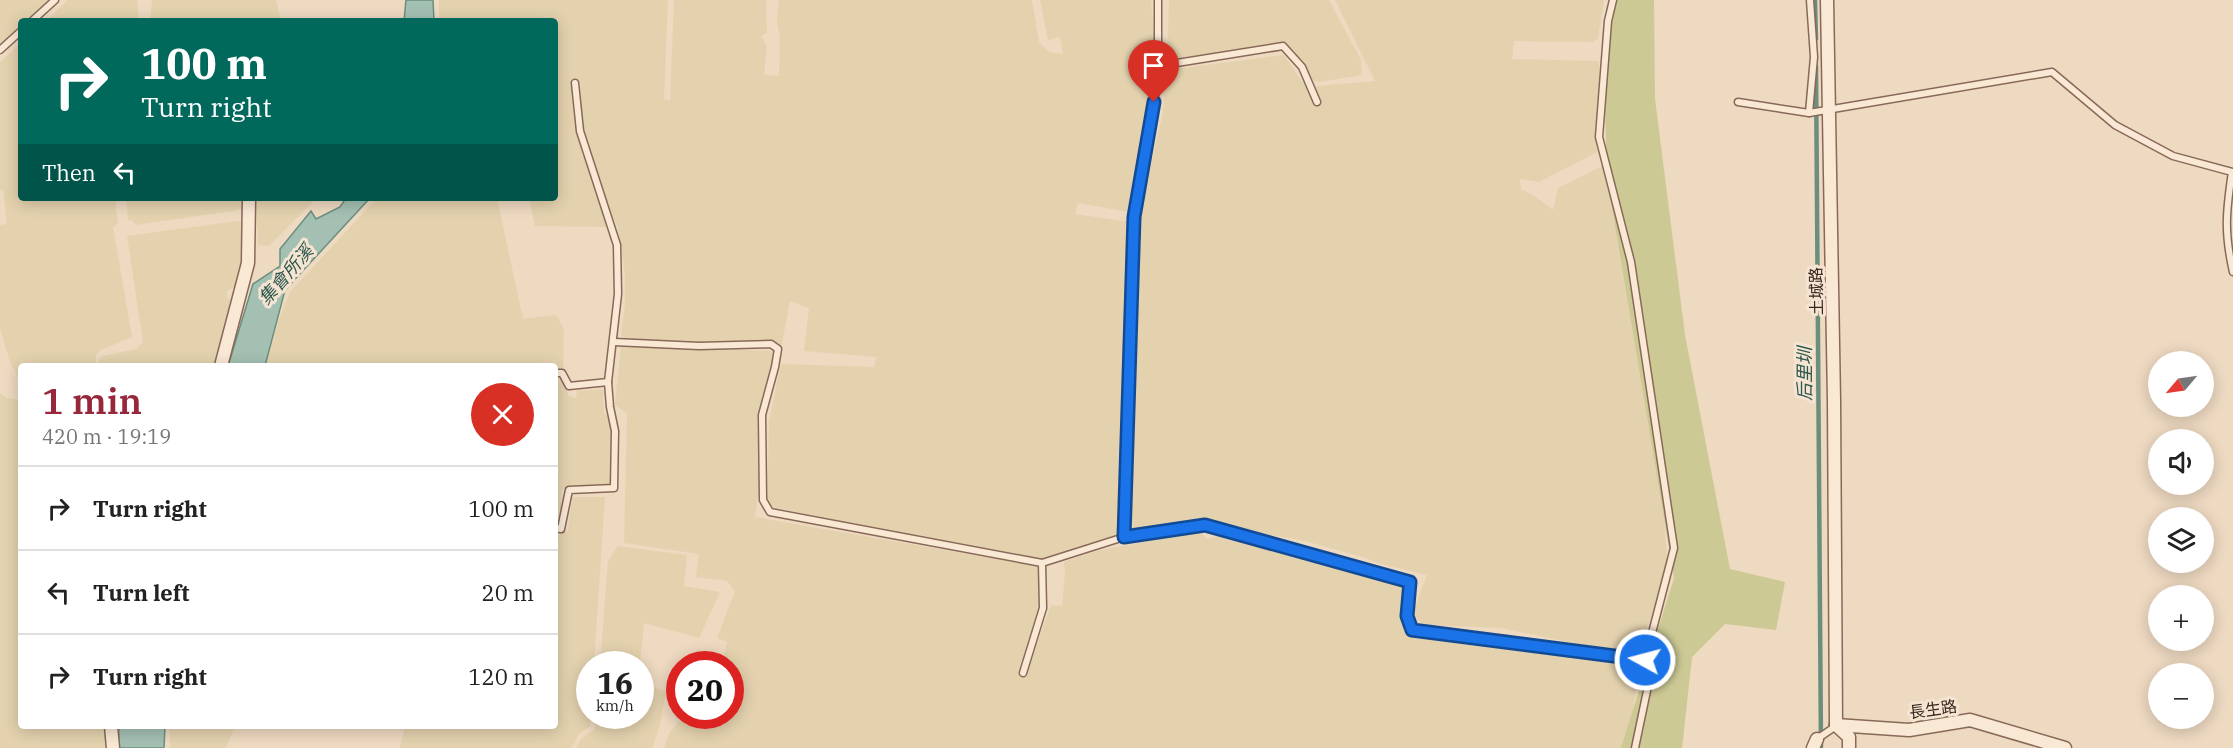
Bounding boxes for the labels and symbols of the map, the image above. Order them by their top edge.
pin [1128,40,1179,102]
water label: 集會所溪 [253,238,320,309]
street label: 土城路 [1806,267,1826,315]
water label: 后里圳 [1793,344,1816,401]
north arrow [2148,351,2214,417]
position arrow [1613,628,1677,692]
speed limit sign: 20 [666,651,744,729]
street label: 長生路 [1908,696,1958,722]

